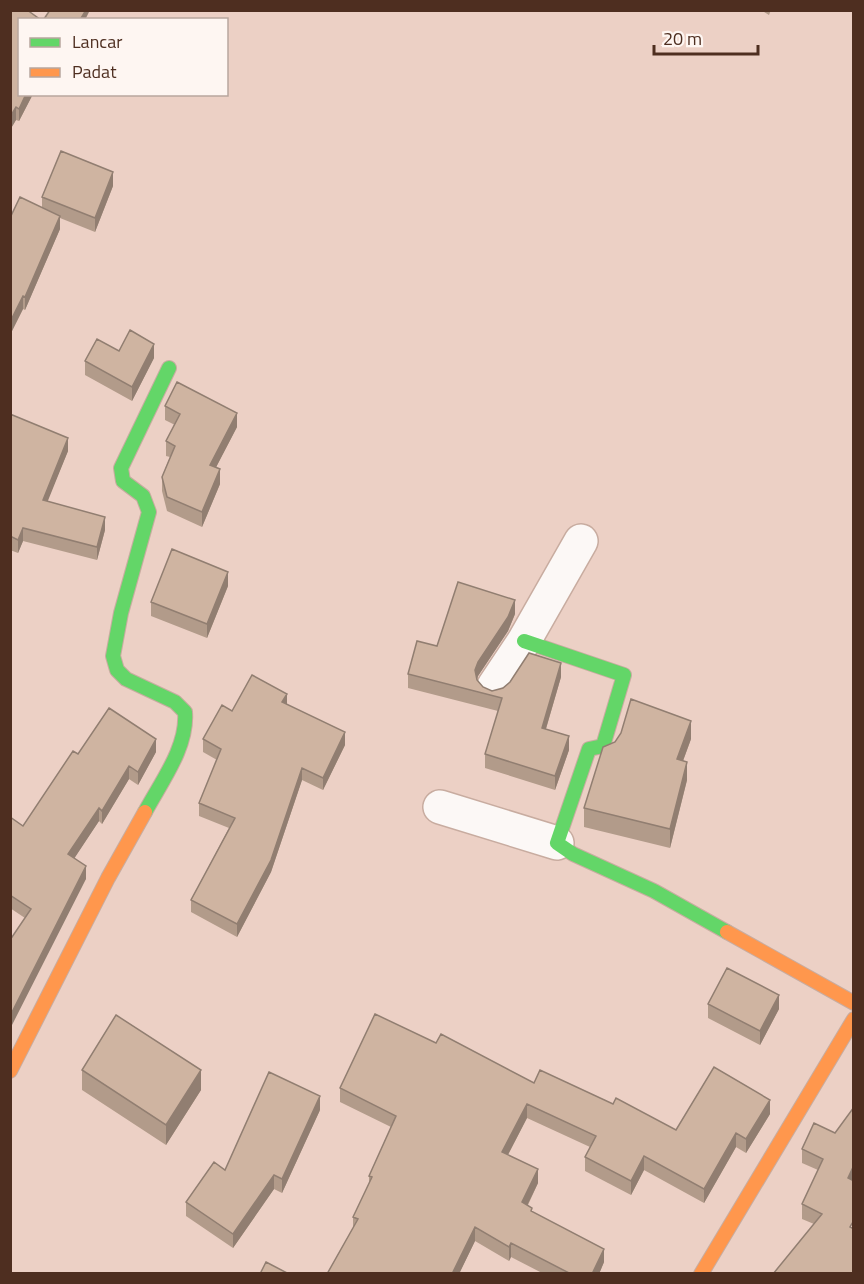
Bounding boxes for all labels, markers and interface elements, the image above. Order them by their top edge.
legend [18,18,228,96]
scale bar [654,18,758,56]
text: 20 m [663,25,702,52]
text: Lancar [72,28,122,55]
text: Padat [72,58,117,85]

